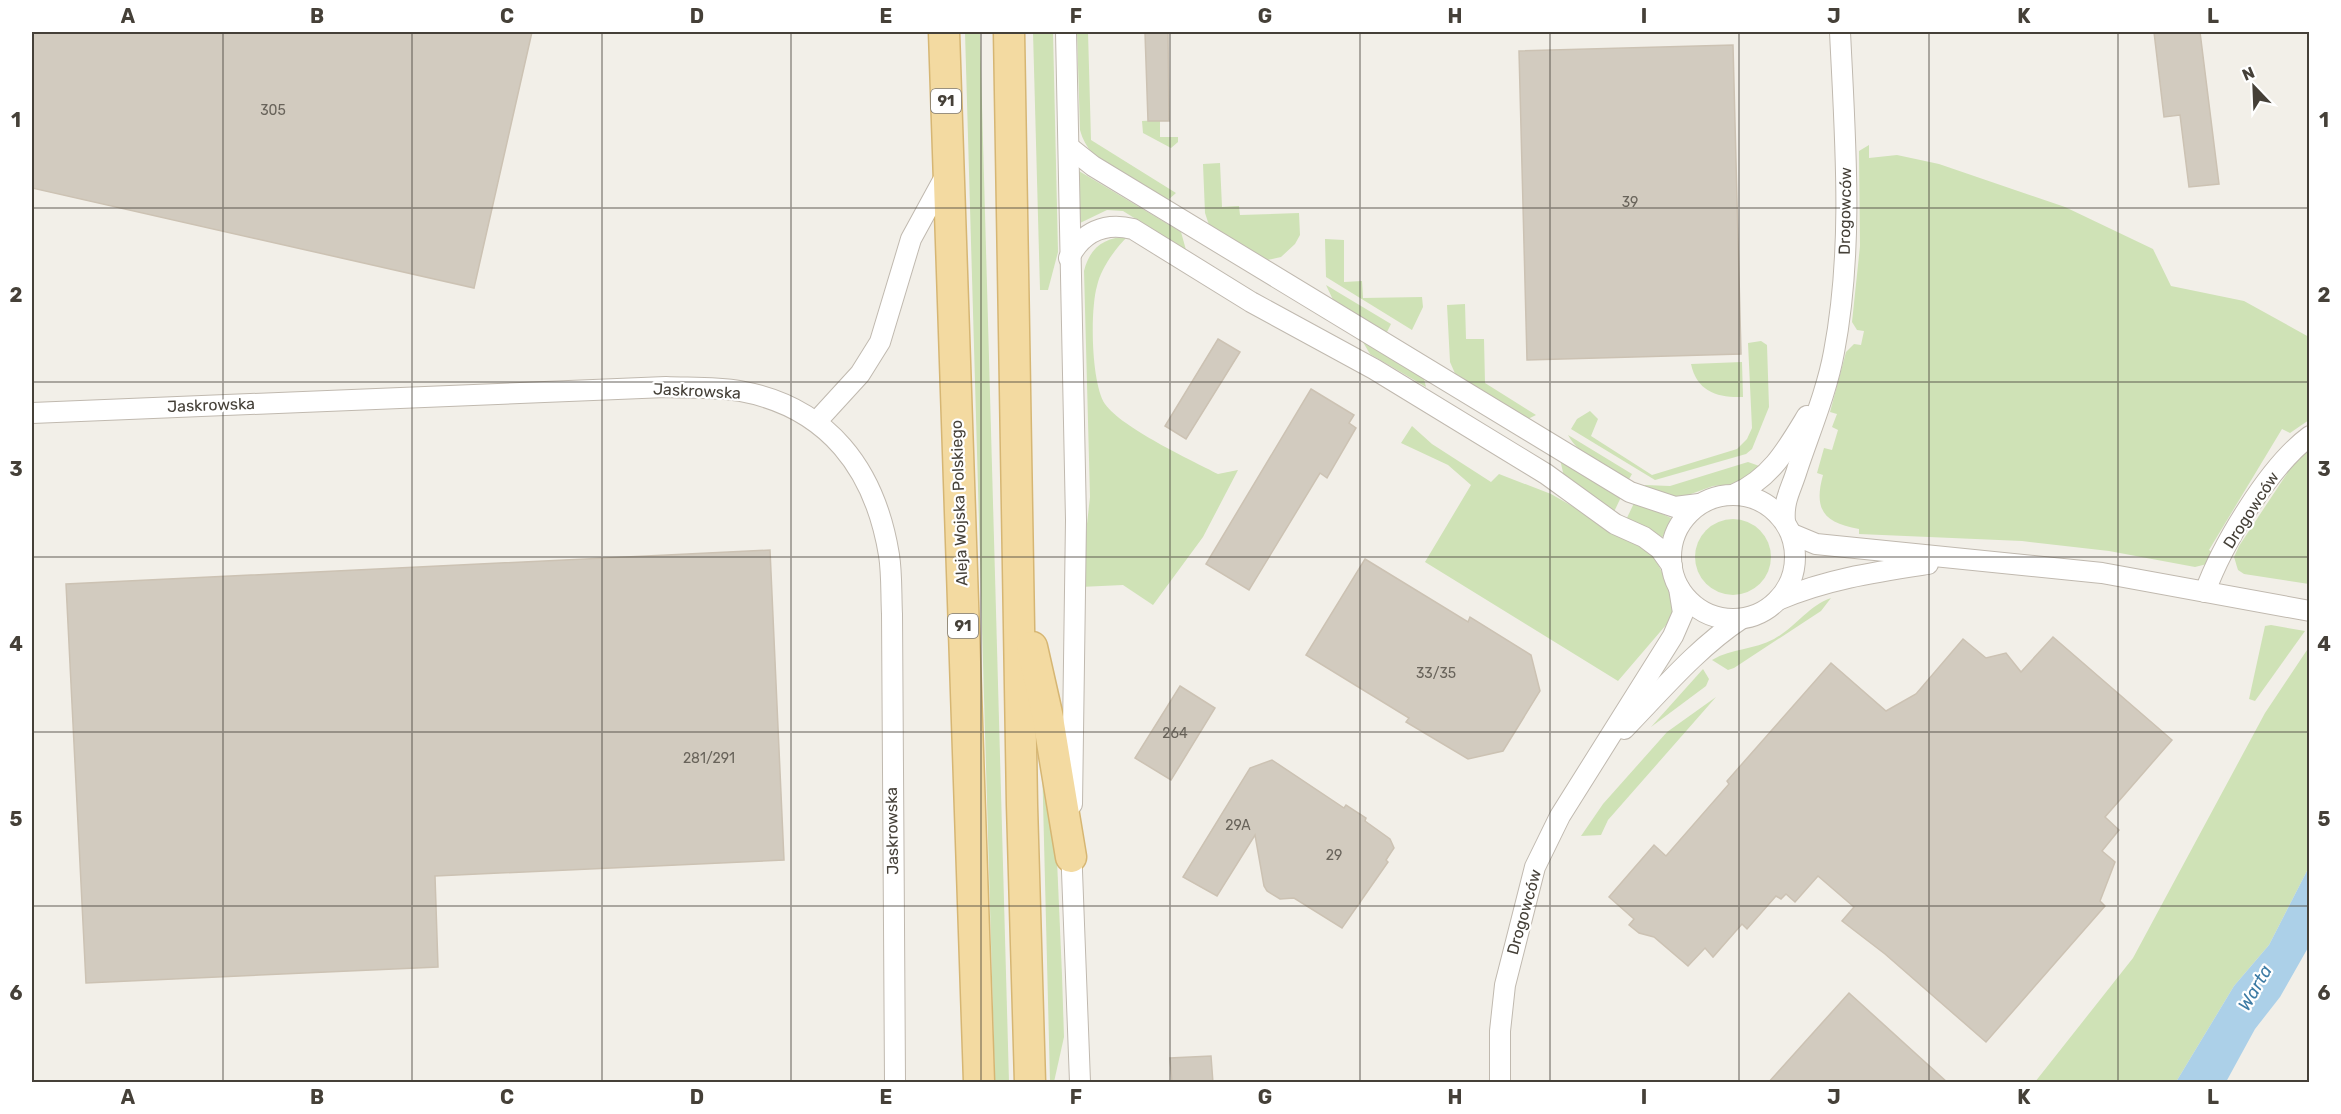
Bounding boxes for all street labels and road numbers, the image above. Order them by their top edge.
road number: 91 [931,89,961,113]
street label: Drogowców [1835,167,1855,255]
street label: Jaskrowska [653,379,741,403]
street label: Jaskrowska [167,394,255,416]
street label: Aleja Wojska Polskiego [947,420,971,586]
street label: Drogowców [2219,468,2283,552]
road number: 91 [948,614,978,638]
street label: Jaskrowska [882,787,902,875]
street label: Drogowców [1503,867,1545,957]

